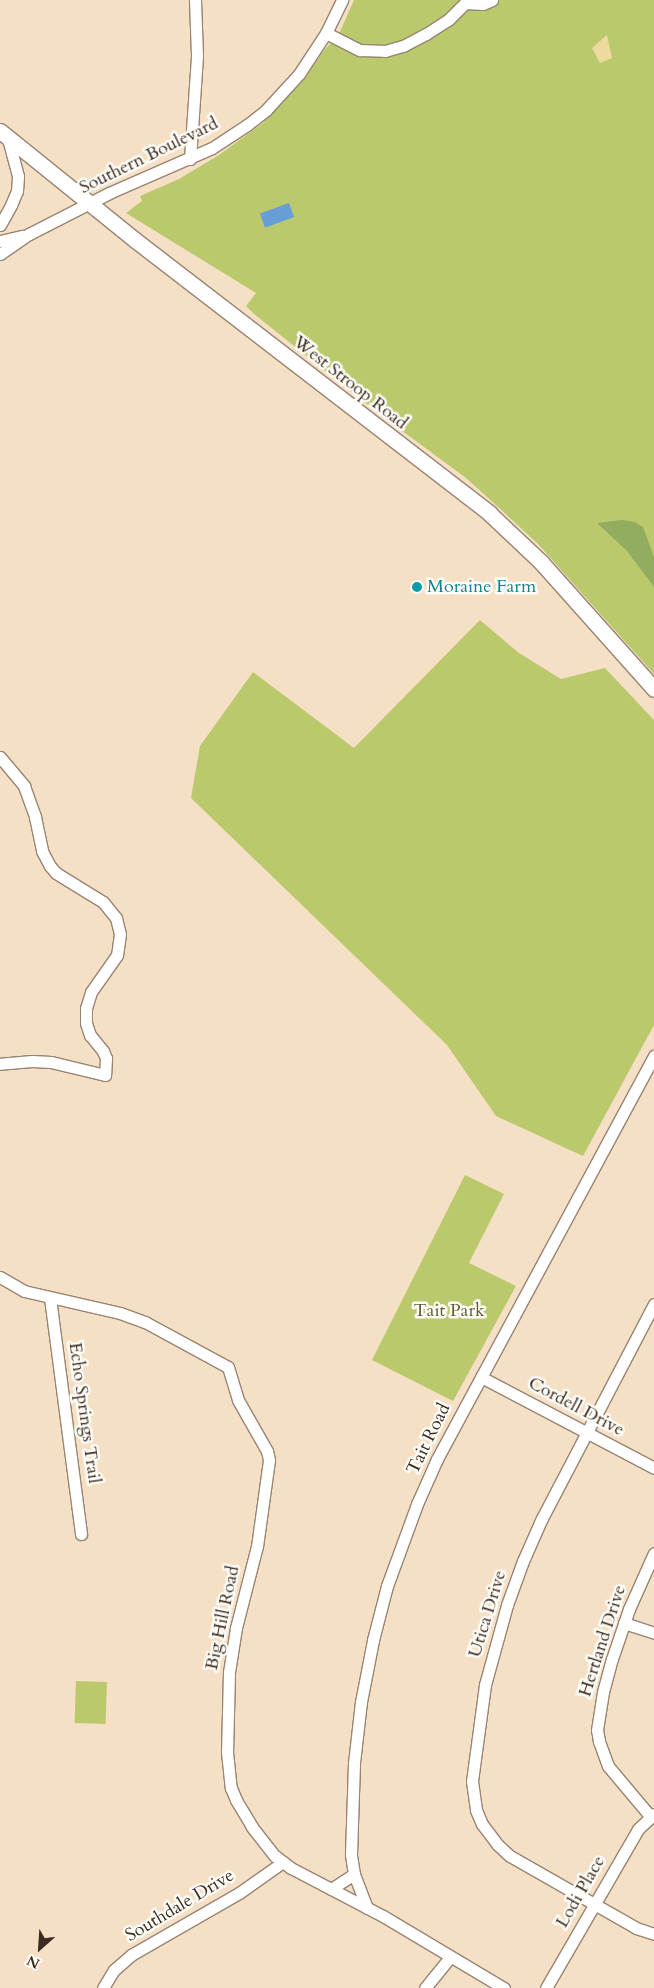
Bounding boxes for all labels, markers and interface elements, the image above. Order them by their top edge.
street label: Southern Boulevard [76,113,222,199]
street label: West Stroop Road [288,332,412,434]
place label: Moraine Farm [427,576,536,598]
marker: Moraine Farm [411,581,423,593]
park label: Tait Park [413,1300,485,1322]
street label: Echo Springs Trail [63,1341,105,1485]
street label: Cordell Drive [524,1373,628,1441]
street label: Tait Road [403,1400,455,1478]
street label: Big Hill Road [201,1564,245,1672]
street label: Utica Drive [465,1568,511,1660]
street label: Hertland Drive [575,1582,631,1700]
street label: Lodi Place [552,1852,610,1932]
street label: Southdale Drive [122,1865,238,1947]
north arrow [15,1923,65,1973]
text: N [24,1951,43,1973]

